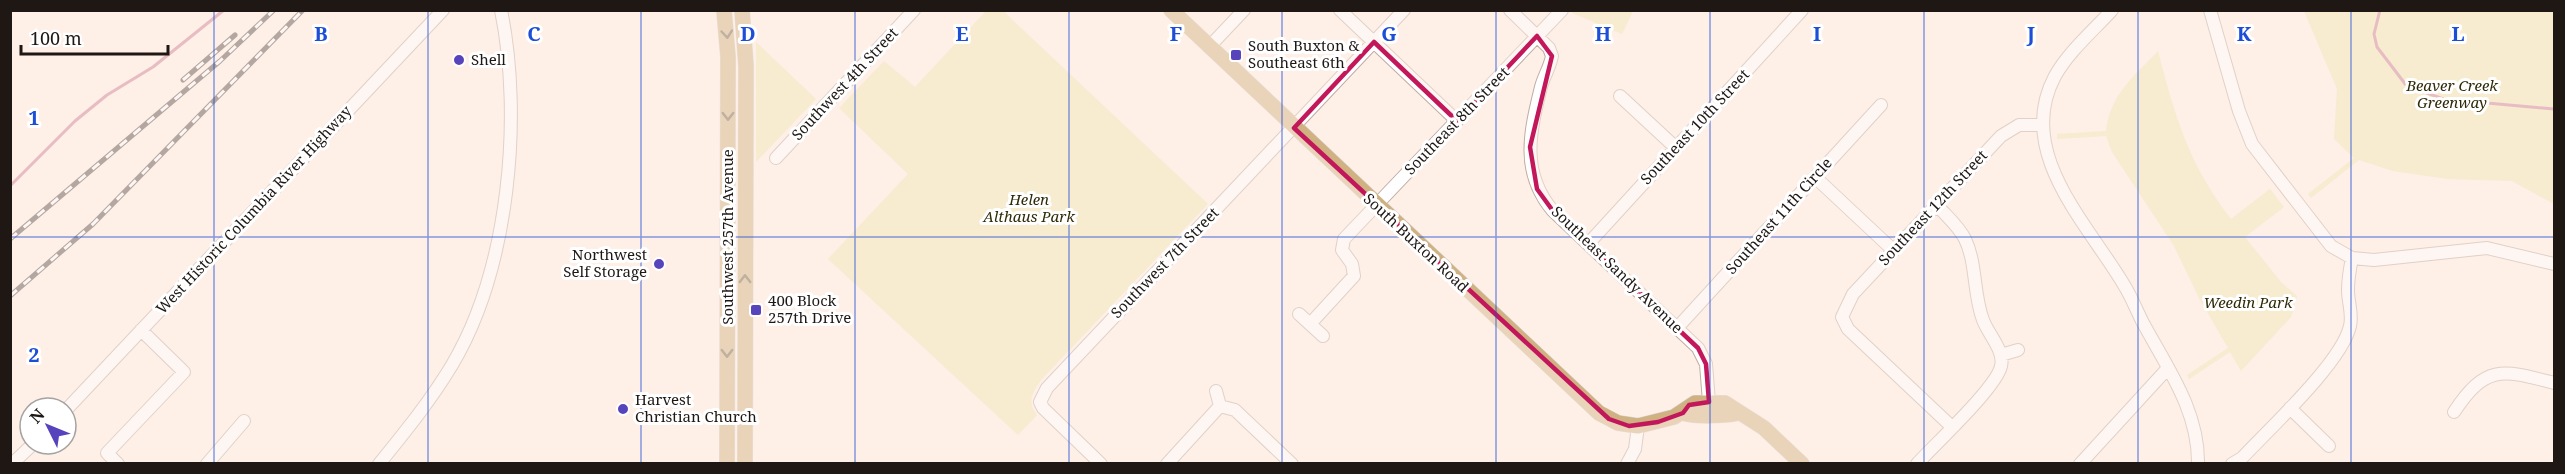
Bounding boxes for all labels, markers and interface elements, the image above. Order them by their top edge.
scale bar [21,18,168,56]
text: B [314,20,328,47]
text: C [527,20,541,47]
text: D [740,20,756,47]
text: E [955,20,969,47]
text: F [1170,20,1182,47]
text: G [1381,20,1397,47]
text: H [1595,20,1611,47]
text: I [1813,20,1821,47]
text: J [2026,20,2035,47]
text: K [2237,20,2252,47]
text: L [2451,20,2465,47]
street label: Southwest 4th Street [787,23,902,144]
text: 100 m [30,26,82,50]
one-way arrow [720,29,733,38]
place label: South Buxton & Southeast 6th [1248,35,1360,72]
marker: South Buxton & Southeast 6th [1229,48,1243,62]
place label: Shell [471,49,506,69]
marker: Shell [452,53,466,67]
street label: Southeast 8th Street [1400,62,1513,179]
street label: Southeast 10th Street [1636,64,1753,188]
park label: Beaver Creek Greenway [2405,75,2498,112]
street label: West Historic Columbia River Highway [151,100,356,318]
text: 1 [28,104,40,131]
one-way arrow [722,111,734,120]
street label: Southeast 12th Street [1874,145,1991,269]
street label: Southwest 257th Avenue [717,149,737,325]
street label: Southeast 11th Circle [1721,153,1836,278]
street label: South Buxton Road [1360,188,1473,296]
park label: Helen Althaus Park [982,189,1075,226]
street label: Southeast Sandy Avenue [1548,201,1688,337]
street label: Southwest 7th Street [1106,202,1223,322]
place label: Northwest Self Storage [563,244,647,281]
marker: Northwest Self Storage [652,257,666,271]
one-way arrow [739,275,751,284]
place label: 400 Block 257th Drive [768,290,851,327]
park label: Weedin Park [2203,292,2293,312]
marker: 400 Block 257th Drive [749,303,763,317]
text: 2 [28,341,40,368]
one-way arrow [721,348,733,357]
place label: Harvest Christian Church [635,389,757,426]
north arrow [18,396,78,456]
marker: Harvest Christian Church [616,402,630,416]
text: N [25,403,50,428]

